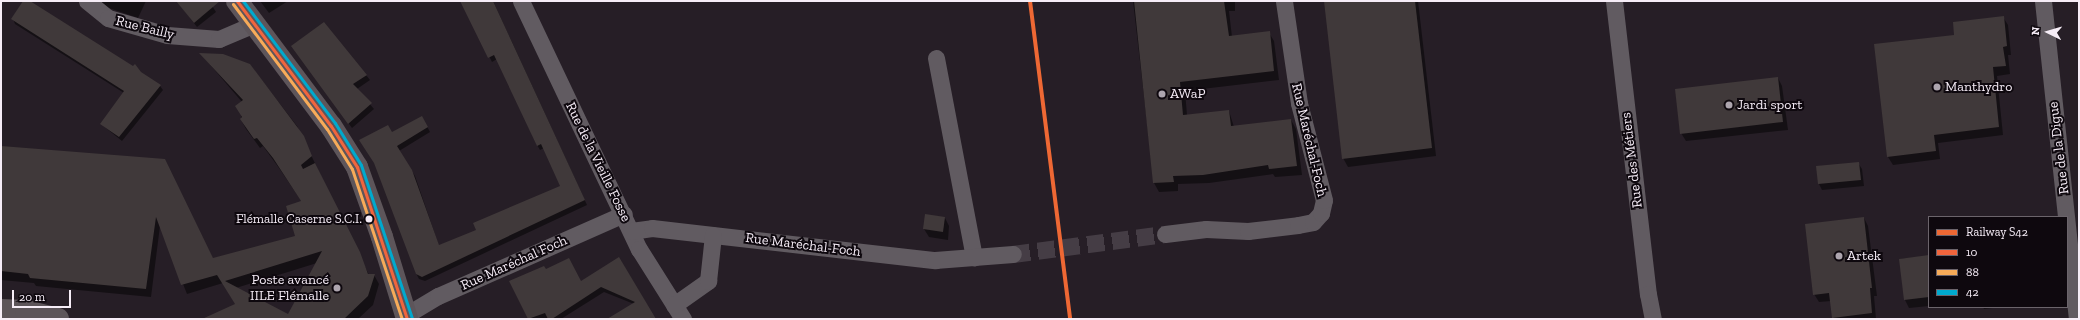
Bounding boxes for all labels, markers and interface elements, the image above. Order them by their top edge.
north arrow [2028,12,2068,52]
street label: Rue Bailly [114,13,176,43]
text: N [2029,26,2042,36]
place label: Manthydro [1945,79,2012,95]
street label: Rue Maréchal-Foch [1288,82,1330,198]
marker: Manthydro [1932,82,1942,92]
place label: AWaP [1170,86,1206,102]
marker: AWaP [1157,89,1167,99]
place label: Jardi sport [1737,97,1803,113]
street label: Rue de la Vieille Fosse [562,99,634,225]
marker: Jardi sport [1724,100,1734,110]
street label: Rue de la Digue [2045,101,2073,195]
street label: Rue des Métiers [1618,111,1646,209]
place label: Flémalle Caserne S.C.I. [236,211,362,227]
marker: Flémalle Caserne S.C.I. [364,214,374,224]
legend [1928,216,2068,308]
text: Railway S42 [1966,225,2028,239]
street label: Rue Maréchal-Foch [745,230,861,260]
street label: Rue Maréchal Foch [458,232,570,294]
text: 10 [1966,245,1978,259]
place label: Artek [1847,248,1881,264]
marker: Artek [1834,251,1844,261]
text: 88 [1966,265,1979,279]
place label: Poste avancé IILE Flémalle [250,272,329,304]
scale bar [14,282,73,308]
marker: Poste avancé IILE Flémalle [332,283,342,293]
text: 42 [1966,285,1979,299]
text: 20 m [19,290,45,304]

